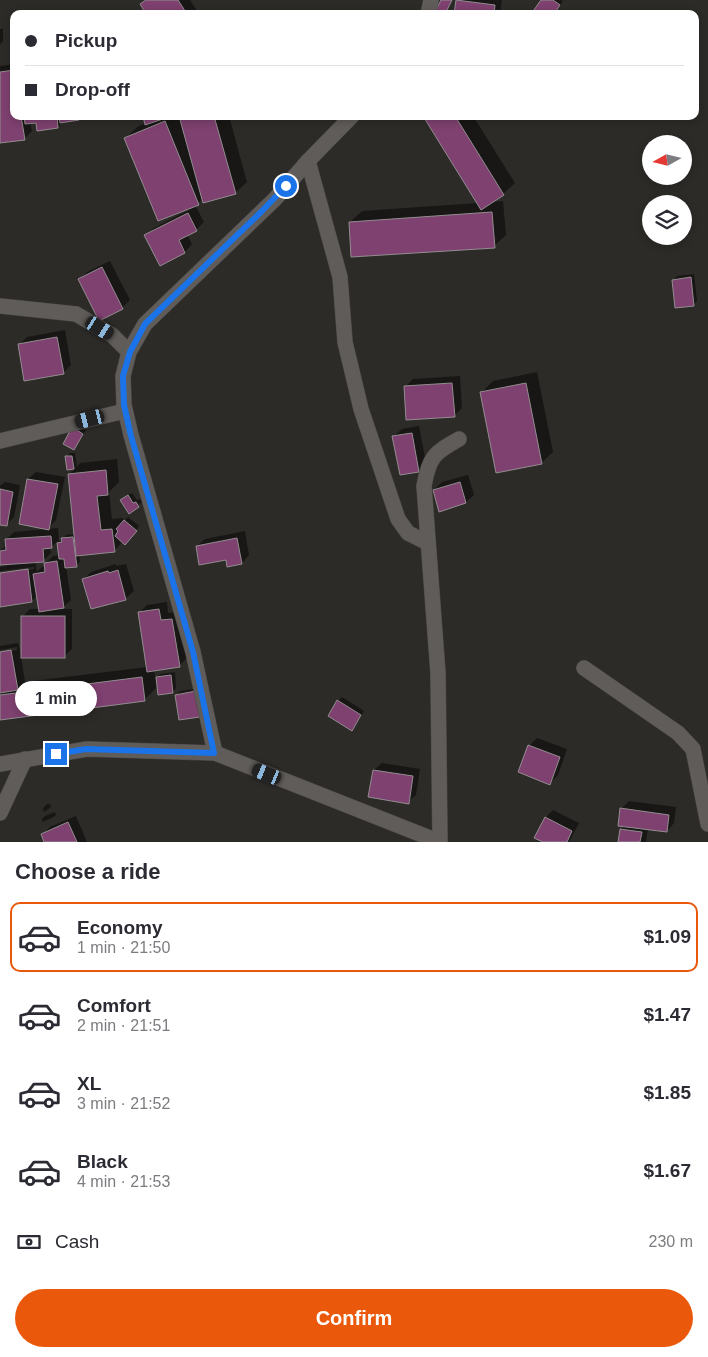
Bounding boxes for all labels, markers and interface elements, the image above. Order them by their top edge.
text: Pickup [55,30,117,51]
text: Drop-off [55,79,130,100]
north arrow [642,135,692,185]
map controls [642,135,692,245]
route start [275,175,297,197]
button: layers [642,195,692,245]
car [83,314,116,342]
car [73,408,106,430]
callout: 1 min [15,682,97,716]
text: 1 min [35,690,77,707]
route end [45,743,67,765]
car [250,761,283,787]
text: Choose a ride [15,859,160,884]
icon: car [17,915,62,960]
text: Economy [77,917,163,938]
text: $1.09 [643,926,691,947]
text: 1 min · 21:50 [77,939,170,956]
icon: car [17,993,62,1038]
text: Comfort [77,995,151,1016]
text: $1.47 [643,1004,691,1025]
text: 2 min · 21:51 [77,1017,170,1034]
icon: car [17,1071,62,1116]
text: XL [77,1073,101,1094]
text: $1.85 [643,1082,691,1103]
text: 3 min · 21:52 [77,1095,170,1112]
icon: car [17,1149,62,1194]
text: Black [77,1151,128,1172]
text: $1.67 [643,1160,691,1181]
text: 4 min · 21:53 [77,1173,170,1190]
icon: cash [15,1228,43,1256]
text: Cash [55,1231,99,1252]
text: 230 m [649,1233,693,1250]
button: Confirm [15,1289,693,1347]

